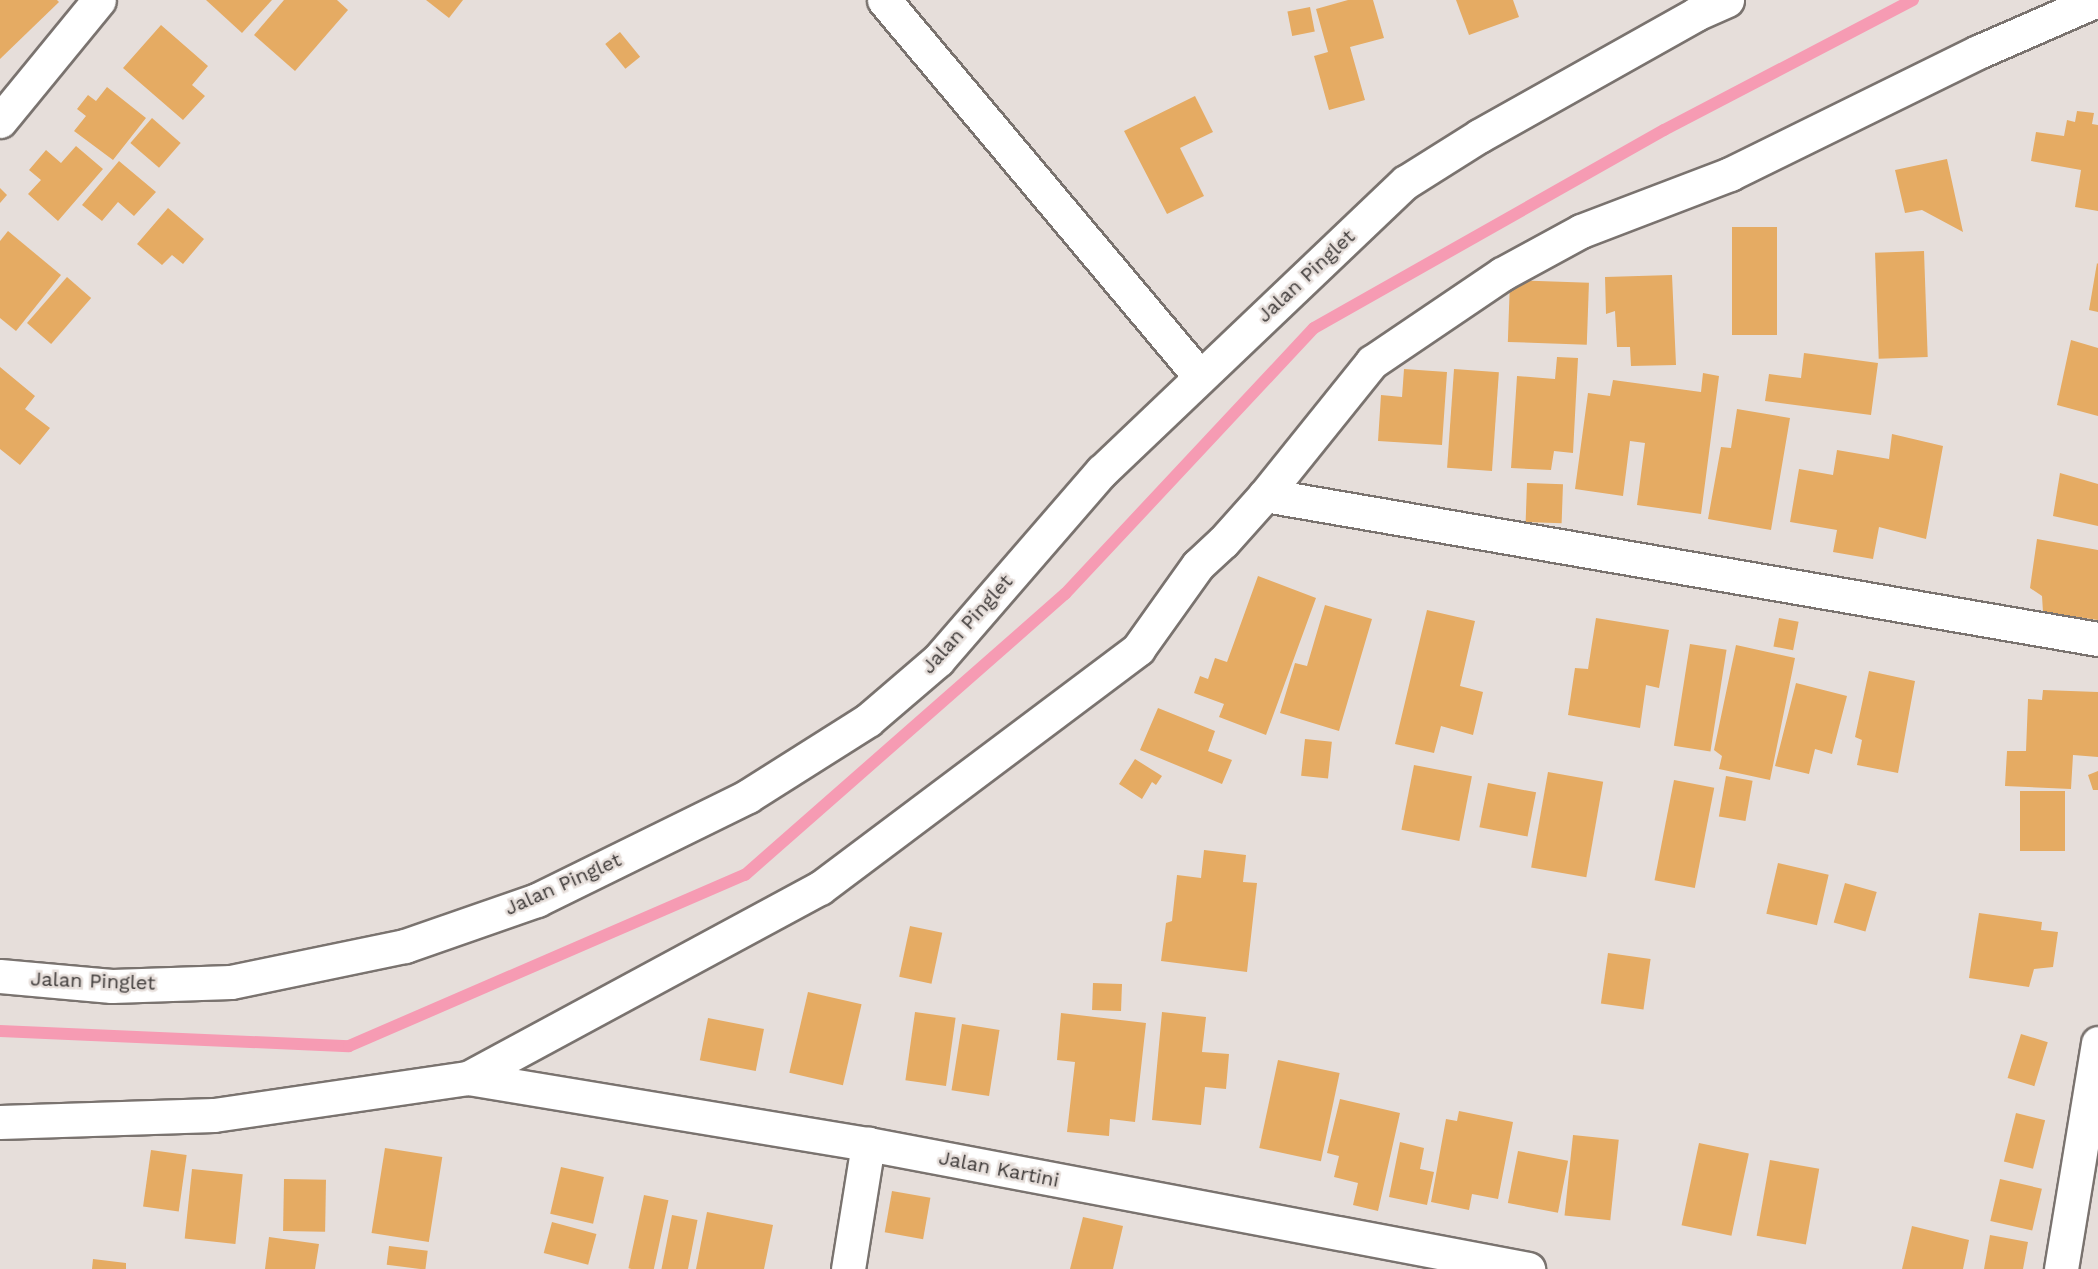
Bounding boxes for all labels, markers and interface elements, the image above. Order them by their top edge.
street label: Jalan Pinglet [1252,225,1360,327]
street label: Jalan Pinglet [916,569,1018,679]
street label: Jalan Pinglet [501,848,625,920]
street label: Jalan Pinglet [30,967,156,995]
street label: Jalan Kartini [937,1146,1061,1192]

